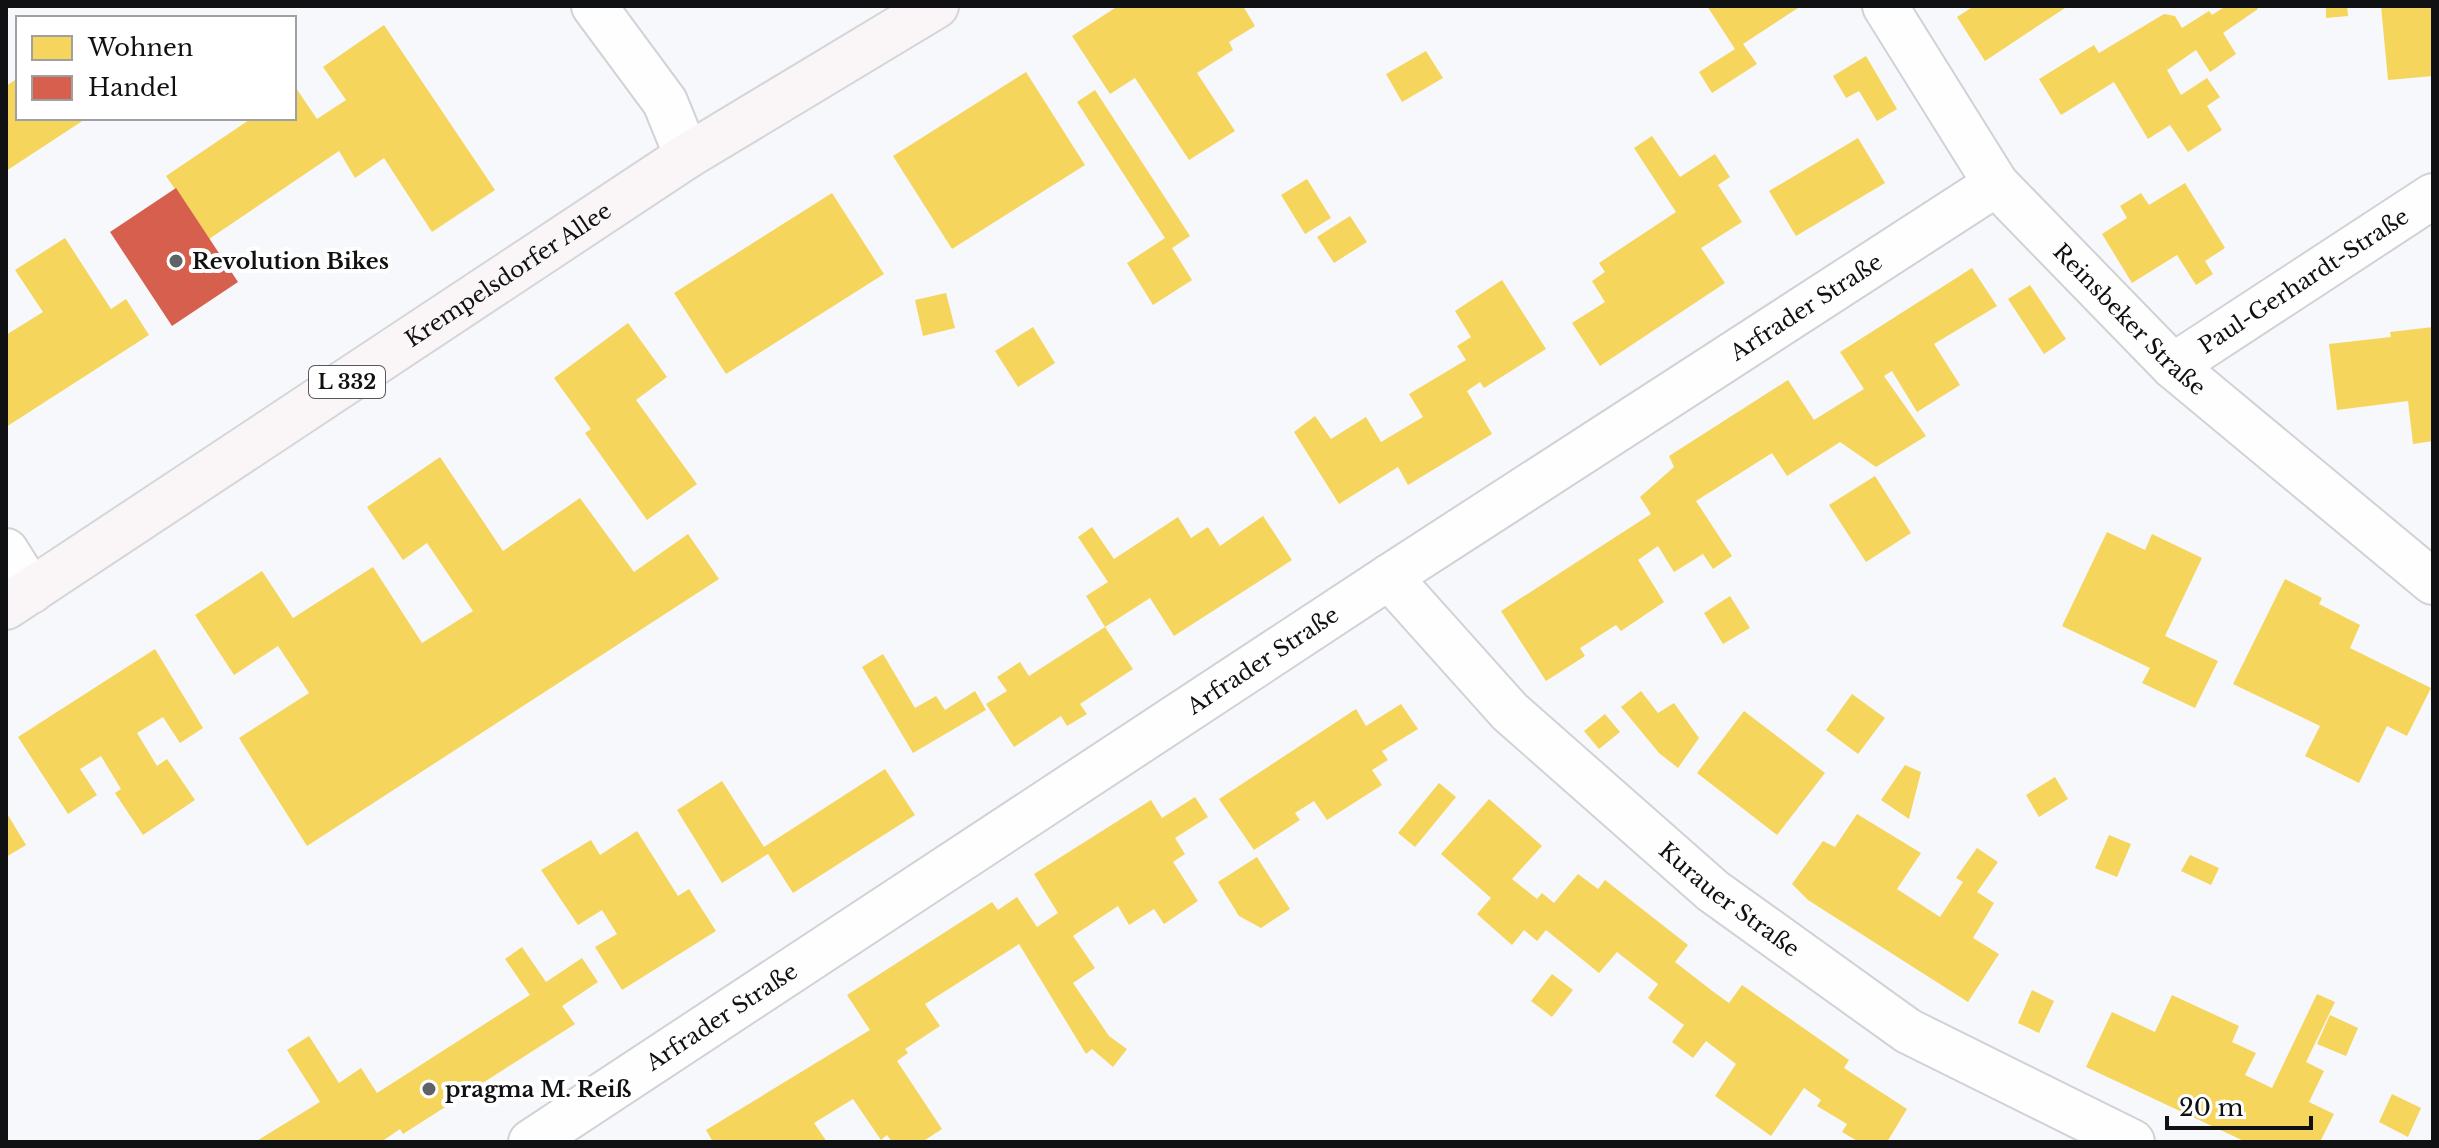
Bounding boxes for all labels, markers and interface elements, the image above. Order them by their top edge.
legend [16,16,296,120]
text: Wohnen [87,33,193,62]
text: Handel [88,73,178,102]
street label: Krempelsdorfer Allee [400,197,616,353]
street label: Paul-Gerhardt-Straße [2194,203,2414,359]
street label: Reinsbeker Straße [2048,238,2211,401]
place label: Revolution Bikes [192,248,389,275]
street label: Arfrader Straße [1724,248,1887,367]
marker: Revolution Bikes [167,252,185,270]
road number: L 332 [309,366,385,398]
street label: Arfrader Straße [1181,601,1344,721]
street label: Kurauer Straße [1653,837,1805,963]
street label: Arfrader Straße [640,957,803,1077]
place label: pragma M. Reiß [445,1076,632,1103]
marker: pragma M. Reiß [420,1080,438,1098]
scale bar [2167,1080,2311,1130]
text: 20 m [2179,1093,2244,1122]

